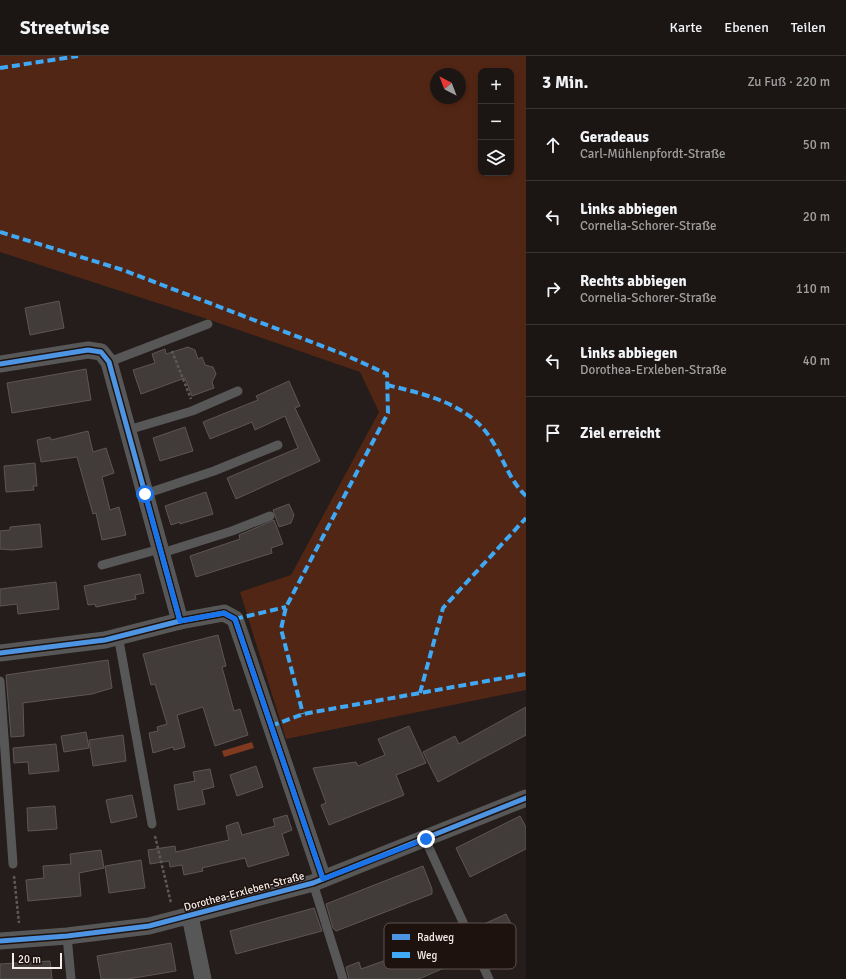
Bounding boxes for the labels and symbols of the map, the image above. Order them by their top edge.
north arrow [430,68,466,104]
route start [136,485,154,503]
route end [417,830,435,848]
street label: Dorothea-Erxleben-Straße [182,869,306,914]
legend [384,923,516,969]
text: Radweg [417,931,454,944]
text: Weg [417,949,437,962]
scale bar [12,951,62,970]

